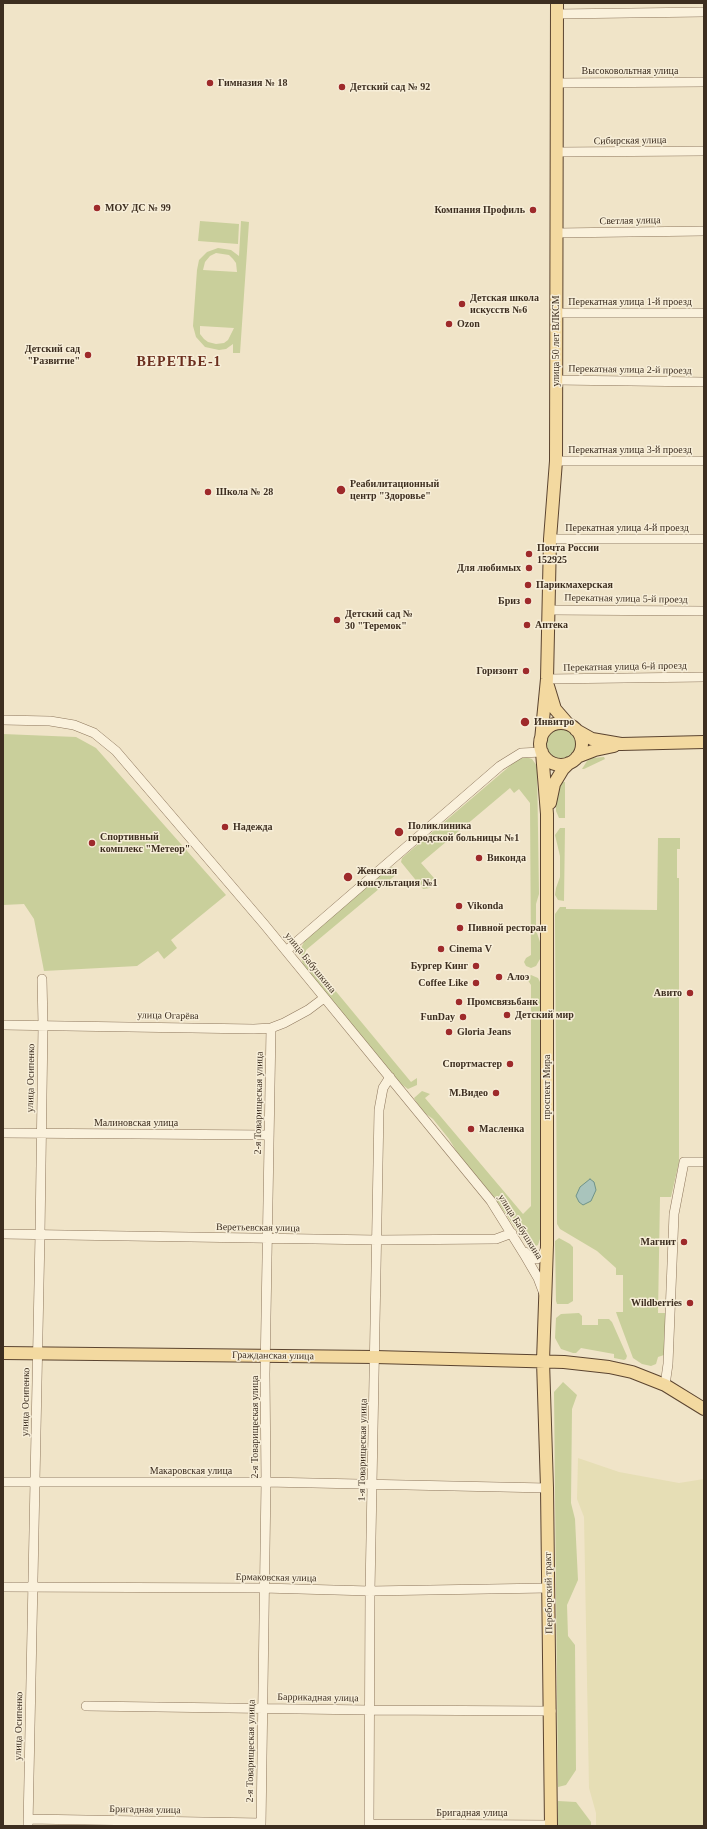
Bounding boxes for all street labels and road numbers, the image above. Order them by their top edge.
street label: Высоковольтная улица [582,65,678,77]
street label: Сибирская улица [593,134,667,148]
street label: Светлая улица [599,214,661,228]
street label: улица 50 лет ВЛКСМ [550,295,562,387]
street label: Перекатная улица 1-й проезд [568,296,692,308]
street label: Перекатная улица 2-й проезд [568,363,692,377]
street label: Перекатная улица 3-й проезд [568,444,692,456]
street label: Перекатная улица 4-й проезд [565,522,689,534]
street label: Перекатная улица 5-й проезд [564,592,688,606]
street label: Перекатная улица 6-й проезд [563,660,687,674]
street label: улица Бабушкина [282,930,338,996]
street label: улица Огарёва [137,1009,199,1023]
street label: улица Осипенко [24,1044,38,1112]
street label: 2-я Товарищеская улица [252,1051,266,1155]
street label: проспект Мира [541,1054,553,1120]
street label: Малиновская улица [94,1117,178,1129]
street label: улица Бабушкина [495,1192,545,1262]
street label: Веретьевская улица [216,1221,300,1235]
street label: Гражданская улица [232,1349,314,1363]
street label: улица Осипенко [19,1368,33,1436]
street label: 2-я Товарищеская улица [249,1376,261,1478]
street label: 1-я Товарищеская улица [356,1398,370,1502]
street label: Макаровская улица [150,1465,232,1477]
street label: Переборский тракт [542,1552,556,1634]
street label: Ермаковская улица [235,1571,317,1585]
street label: Баррикадная улица [277,1691,359,1705]
street label: улица Осипенко [12,1692,26,1760]
street label: 2-я Товарищеская улица [244,1699,258,1803]
street label: Бригадная улица [109,1803,181,1817]
street label: Бригадная улица [436,1807,508,1819]

